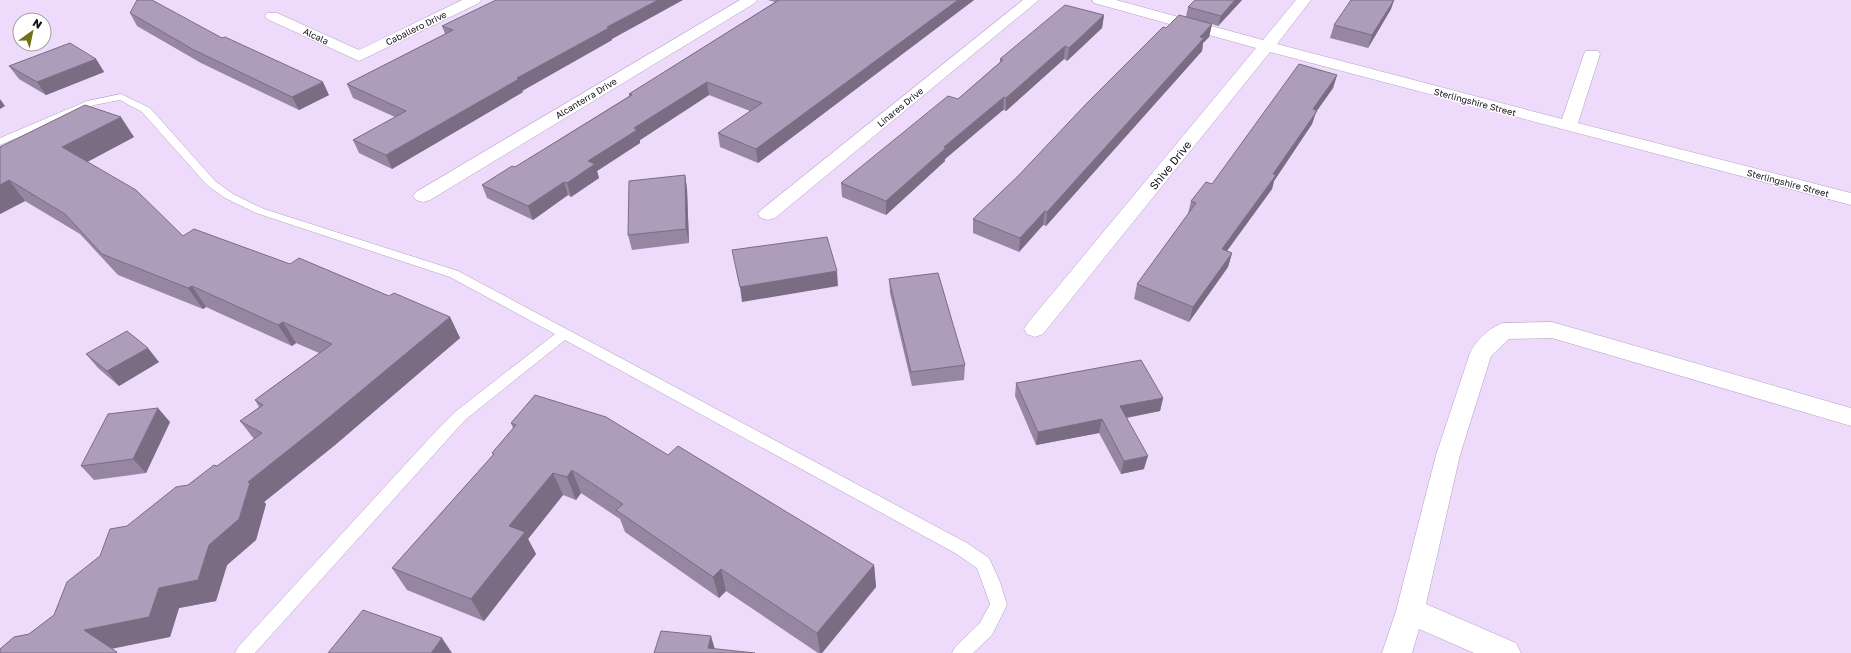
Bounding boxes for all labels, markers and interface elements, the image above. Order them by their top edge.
street label: Caballero Drive [384,9,448,47]
north arrow [12,12,52,52]
text: N [31,15,45,31]
street label: Alcala [302,25,330,47]
street label: Alcanterra Drive [553,75,619,121]
street label: Linares Drive [875,85,925,129]
street label: Sterlingshire Street [1433,86,1518,118]
street label: Shive Drive [1146,138,1194,192]
street label: Sterlingshire Street [1746,167,1831,199]

